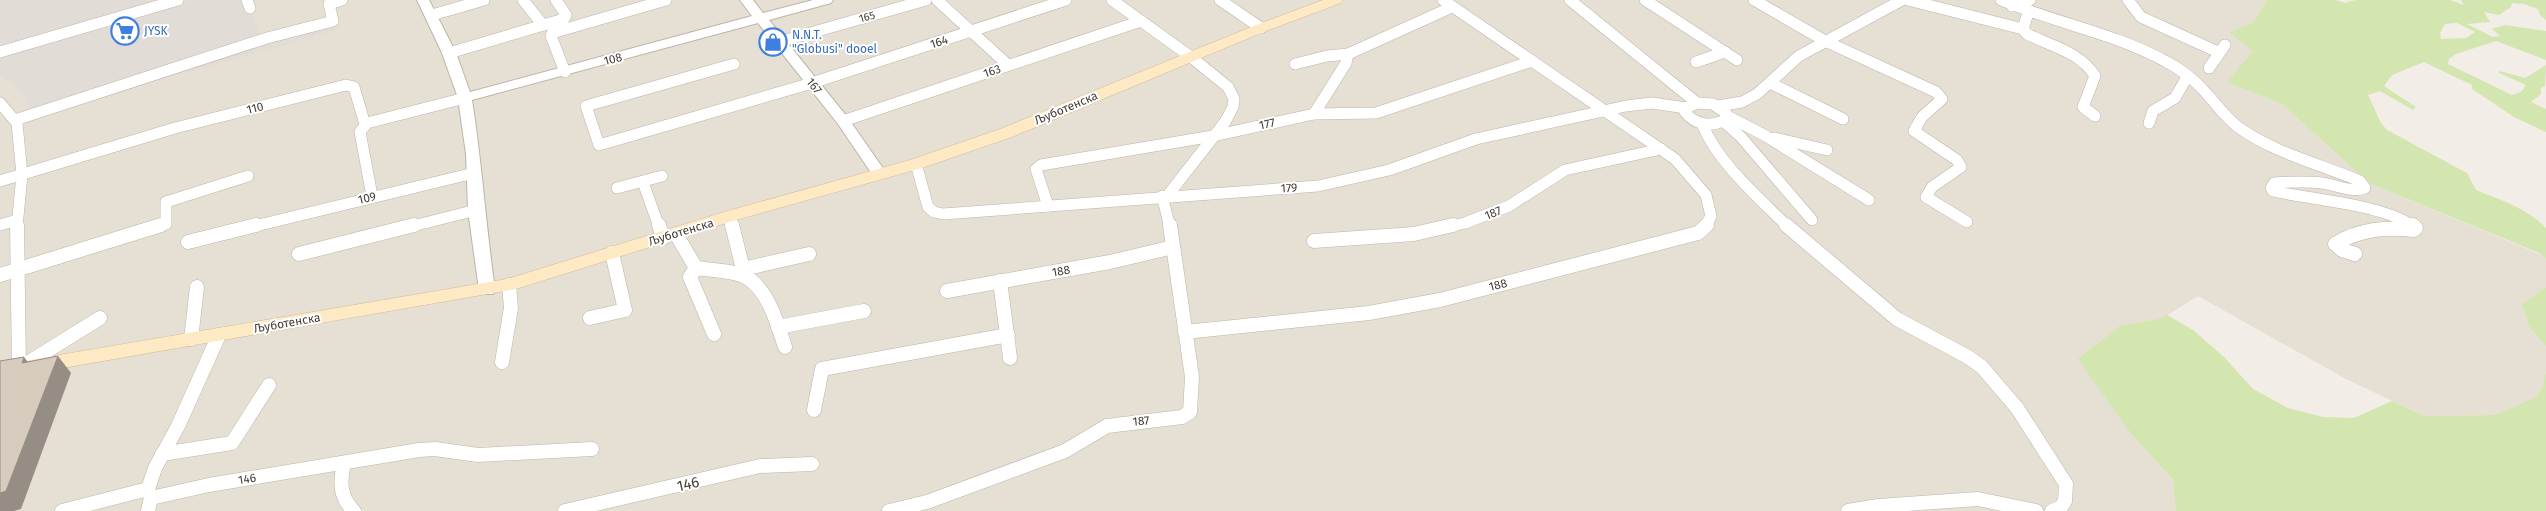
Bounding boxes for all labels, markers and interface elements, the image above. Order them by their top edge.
street label: 165 [857,8,877,25]
supermarket icon: JYSK [110,16,140,46]
place label: JYSK [144,24,169,38]
shop icon: N.N.T. "Globusi" dooel [758,27,788,57]
place label: N.N.T. "Globusi" dooel [792,28,878,56]
street label: 164 [928,32,950,51]
street label: 108 [602,50,624,68]
street label: 163 [981,62,1003,80]
street label: 167 [803,75,825,97]
street label: Љуботенска [1032,88,1100,128]
street label: 110 [245,99,265,117]
street label: 177 [1258,116,1276,132]
street label: 179 [1280,180,1298,196]
street label: 109 [357,189,377,207]
street label: 187 [1483,203,1503,223]
street label: Љуботенска [647,215,715,249]
street label: 188 [1051,262,1072,279]
street label: 188 [1487,276,1509,294]
street label: Љуботенска [253,310,321,336]
street label: 187 [1132,413,1150,429]
street label: 146 [237,471,257,487]
street label: 146 [675,473,701,495]

